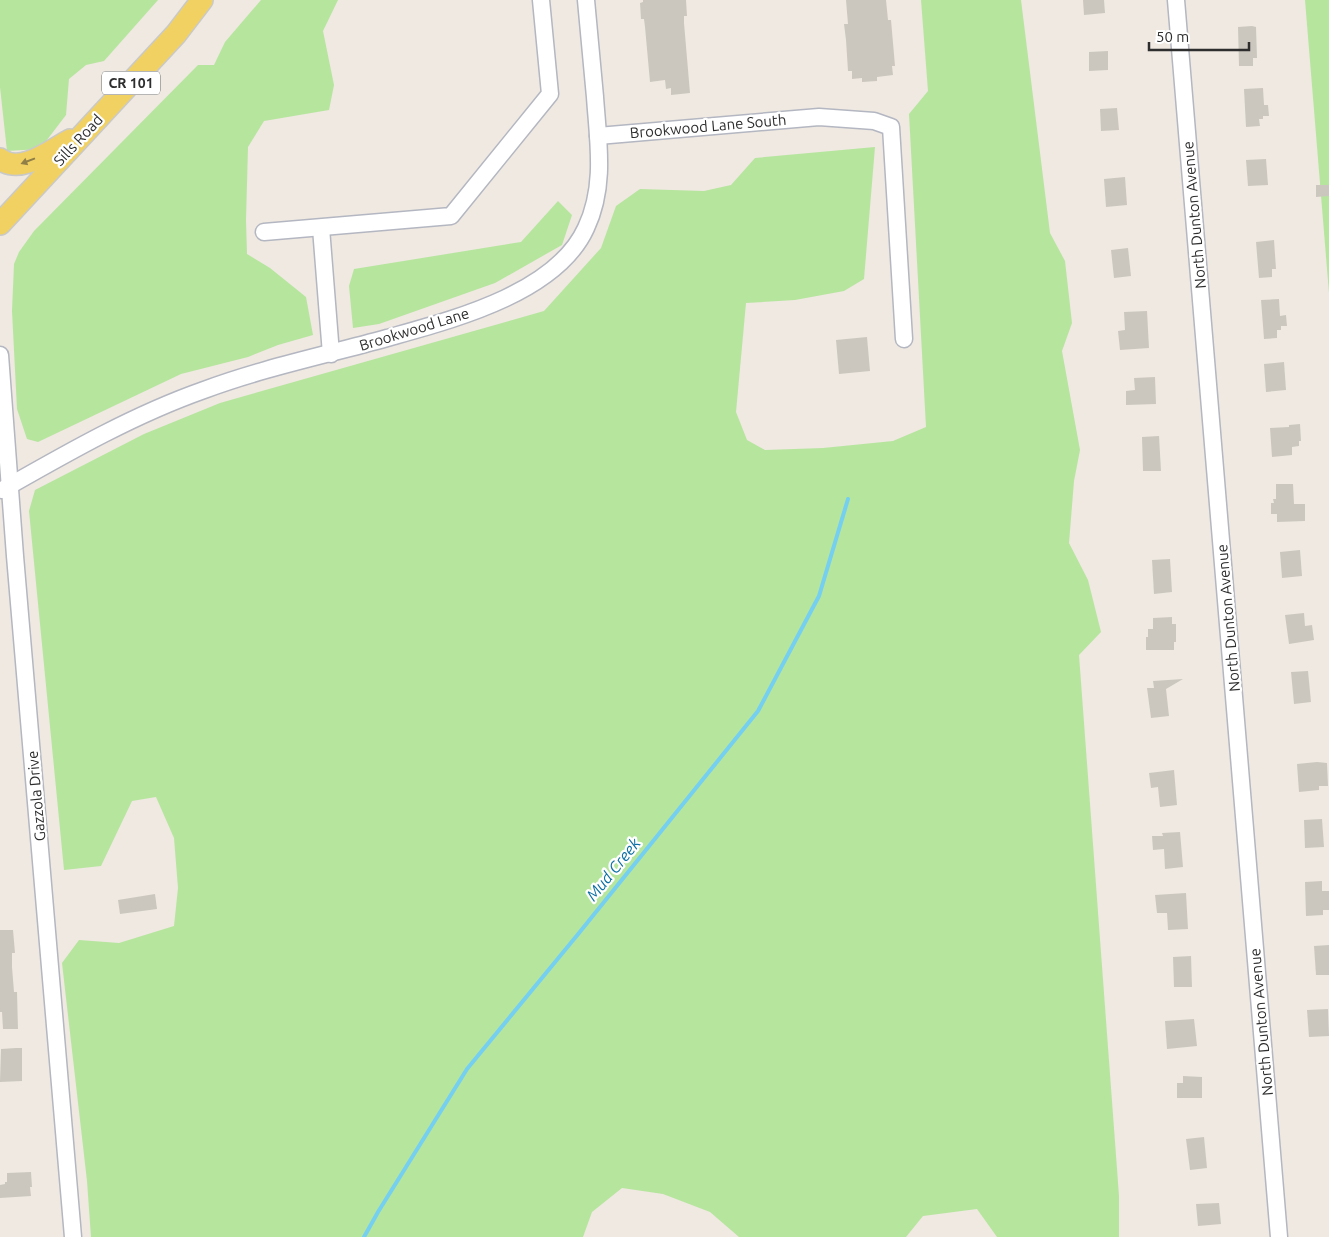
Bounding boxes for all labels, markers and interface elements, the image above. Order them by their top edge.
scale bar [1149,20,1249,52]
text: 50 m [1156,28,1189,45]
road number: CR 101 [102,72,160,95]
street label: Sills Road [50,111,106,169]
street label: Brookwood Lane South [629,111,787,141]
street label: North Dunton Avenue [1179,141,1209,289]
one-way arrow [20,157,35,165]
street label: Brookwood Lane [357,304,471,354]
street label: North Dunton Avenue [1213,544,1243,692]
street label: Gazzola Drive [24,750,48,842]
water label: Mud Creek [582,834,644,904]
street label: North Dunton Avenue [1246,948,1276,1096]

